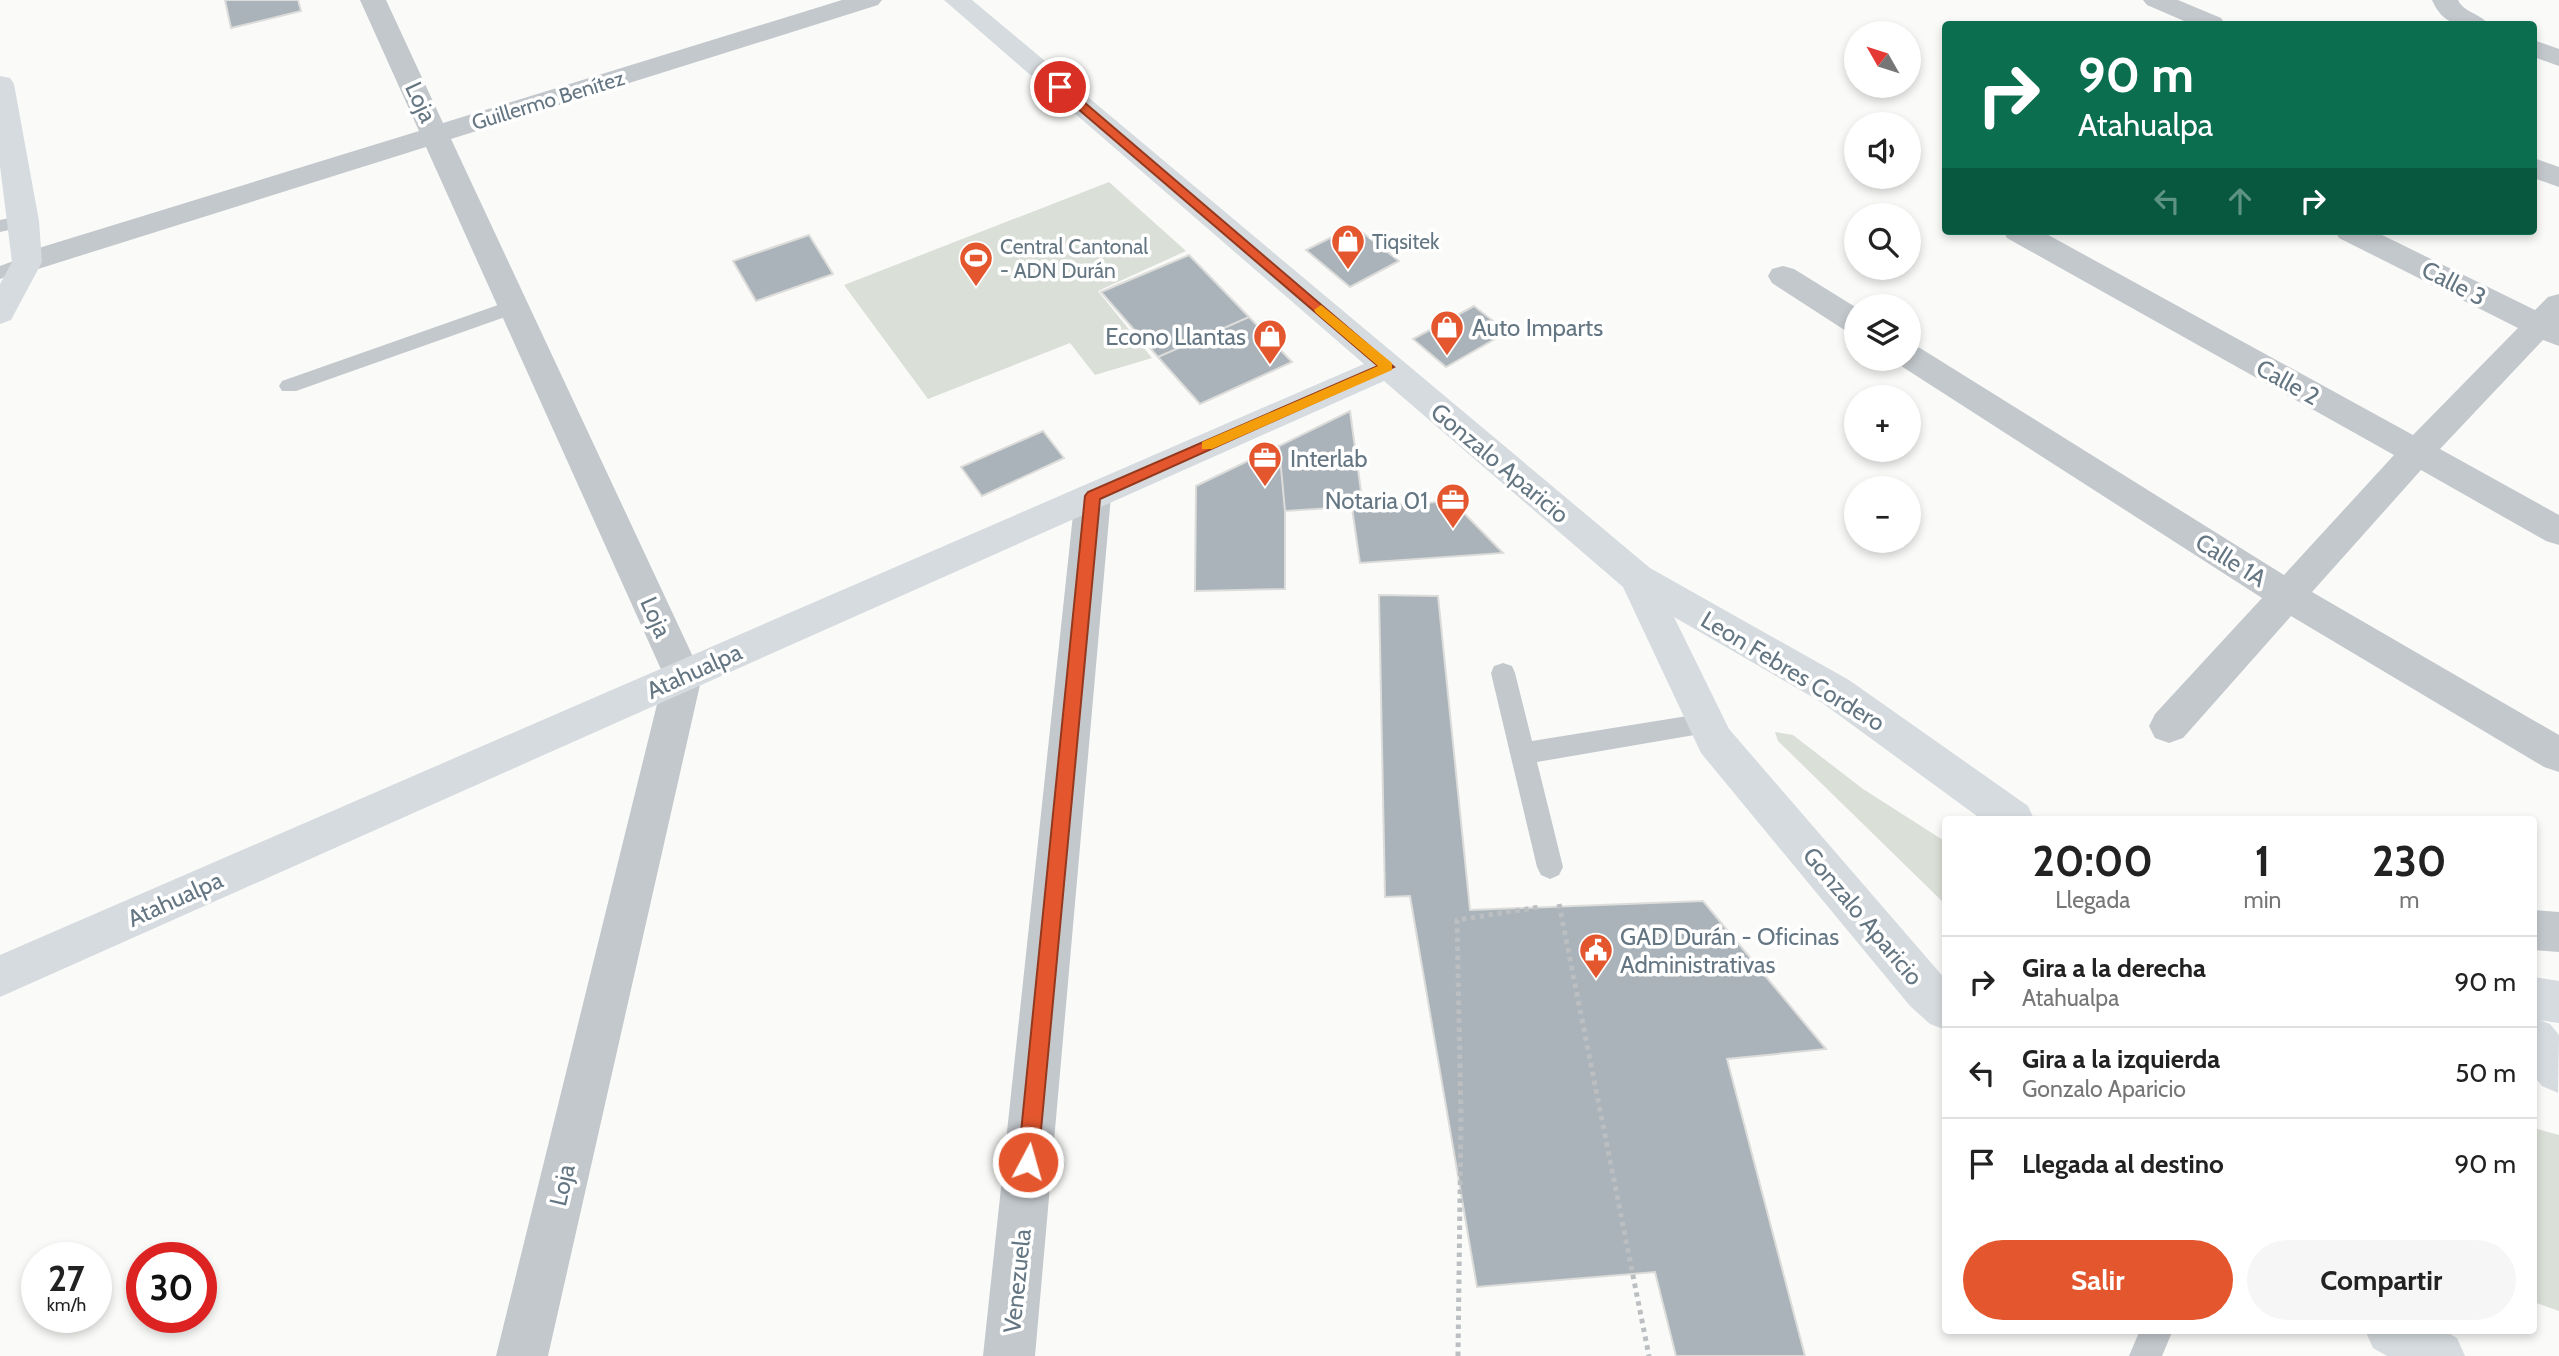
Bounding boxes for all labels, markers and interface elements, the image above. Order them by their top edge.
north arrow [1844,21,1922,98]
map controls [1844,21,1921,553]
text: 90 m [2078,45,2194,104]
icon: right [1963,49,2054,140]
pin [1030,57,1090,117]
street label: Guillermo Benítez [469,65,628,135]
icon: arrive [1041,68,1079,106]
street label: Loja [399,77,443,127]
text: Atahualpa [2078,105,2213,144]
button: sound [1844,112,1921,189]
icon: left [2148,182,2186,220]
icon: ahead [2221,182,2259,220]
icon: right [2294,182,2332,220]
button: search [1844,203,1921,280]
shop icon: Tiqsitek [1329,222,1367,271]
place label: Tiqsitek [1372,229,1440,254]
place label: Central Cantonal - ADN Durán [1000,234,1148,283]
sports icon: Central Cantonal - ADN Durán [957,239,995,288]
street label: Calle 3 [2417,255,2491,311]
button: layers [1844,294,1921,371]
shop icon: Auto Imparts [1428,308,1466,357]
place label: Auto Imparts [1472,313,1603,342]
shop icon: Econo Llantas [1251,317,1289,366]
place label: Econo Llantas [1105,322,1246,351]
street label: Calle 2 [2251,353,2325,411]
button: + [1844,385,1921,462]
street label: Gonzalo Aparicio [1425,397,1575,529]
office icon: Interlab [1246,439,1284,488]
place label: Interlab [1290,444,1368,473]
button: − [1844,476,1921,553]
office icon: Notaria 01 [1434,481,1472,530]
place label: Notaria 01 [1325,486,1428,515]
street label: Calle 1A [2190,527,2272,593]
street label: Loja [634,592,678,642]
street label: Leon Febres Cordero [1696,605,1890,737]
street label: Atahualpa [642,637,747,705]
text: 20:00 [2033,835,2153,887]
text: 1 [2255,835,2270,887]
text: 230 [2372,835,2446,887]
street label: Gonzalo Aparicio [1797,841,1929,991]
street label: Atahualpa [123,865,228,933]
text: Llegada [2055,886,2130,914]
text: min [2244,886,2281,914]
text: m [2399,886,2419,914]
place label: GAD Durán - Oficinas Administrativas [1620,922,1839,979]
public building icon: GAD Durán - Oficinas Administrativas [1577,931,1615,980]
text: Gira a la derecha [2022,952,2206,984]
icon: right [1963,963,2001,1001]
text: 90 m [2454,966,2516,998]
text: Atahualpa [2022,984,2119,1012]
text: Gira a la izquierda [2022,1043,2220,1075]
icon: left [1963,1054,2001,1092]
text: 50 m [2455,1057,2516,1089]
text: Gonzalo Aparicio [2022,1075,2186,1103]
position arrow [991,1125,1065,1199]
icon: arrive [1963,1145,2001,1183]
text: Llegada al destino [2022,1148,2224,1180]
text: 90 m [2454,1148,2516,1180]
street label: Loja [543,1161,581,1209]
street label: Venezuela [997,1227,1037,1335]
button: Salir [1963,1240,2233,1320]
button: Compartir [2247,1240,2516,1320]
speed limit sign: 30 [126,1242,217,1333]
text: 27 [48,1257,85,1300]
text: km/h [47,1294,86,1316]

